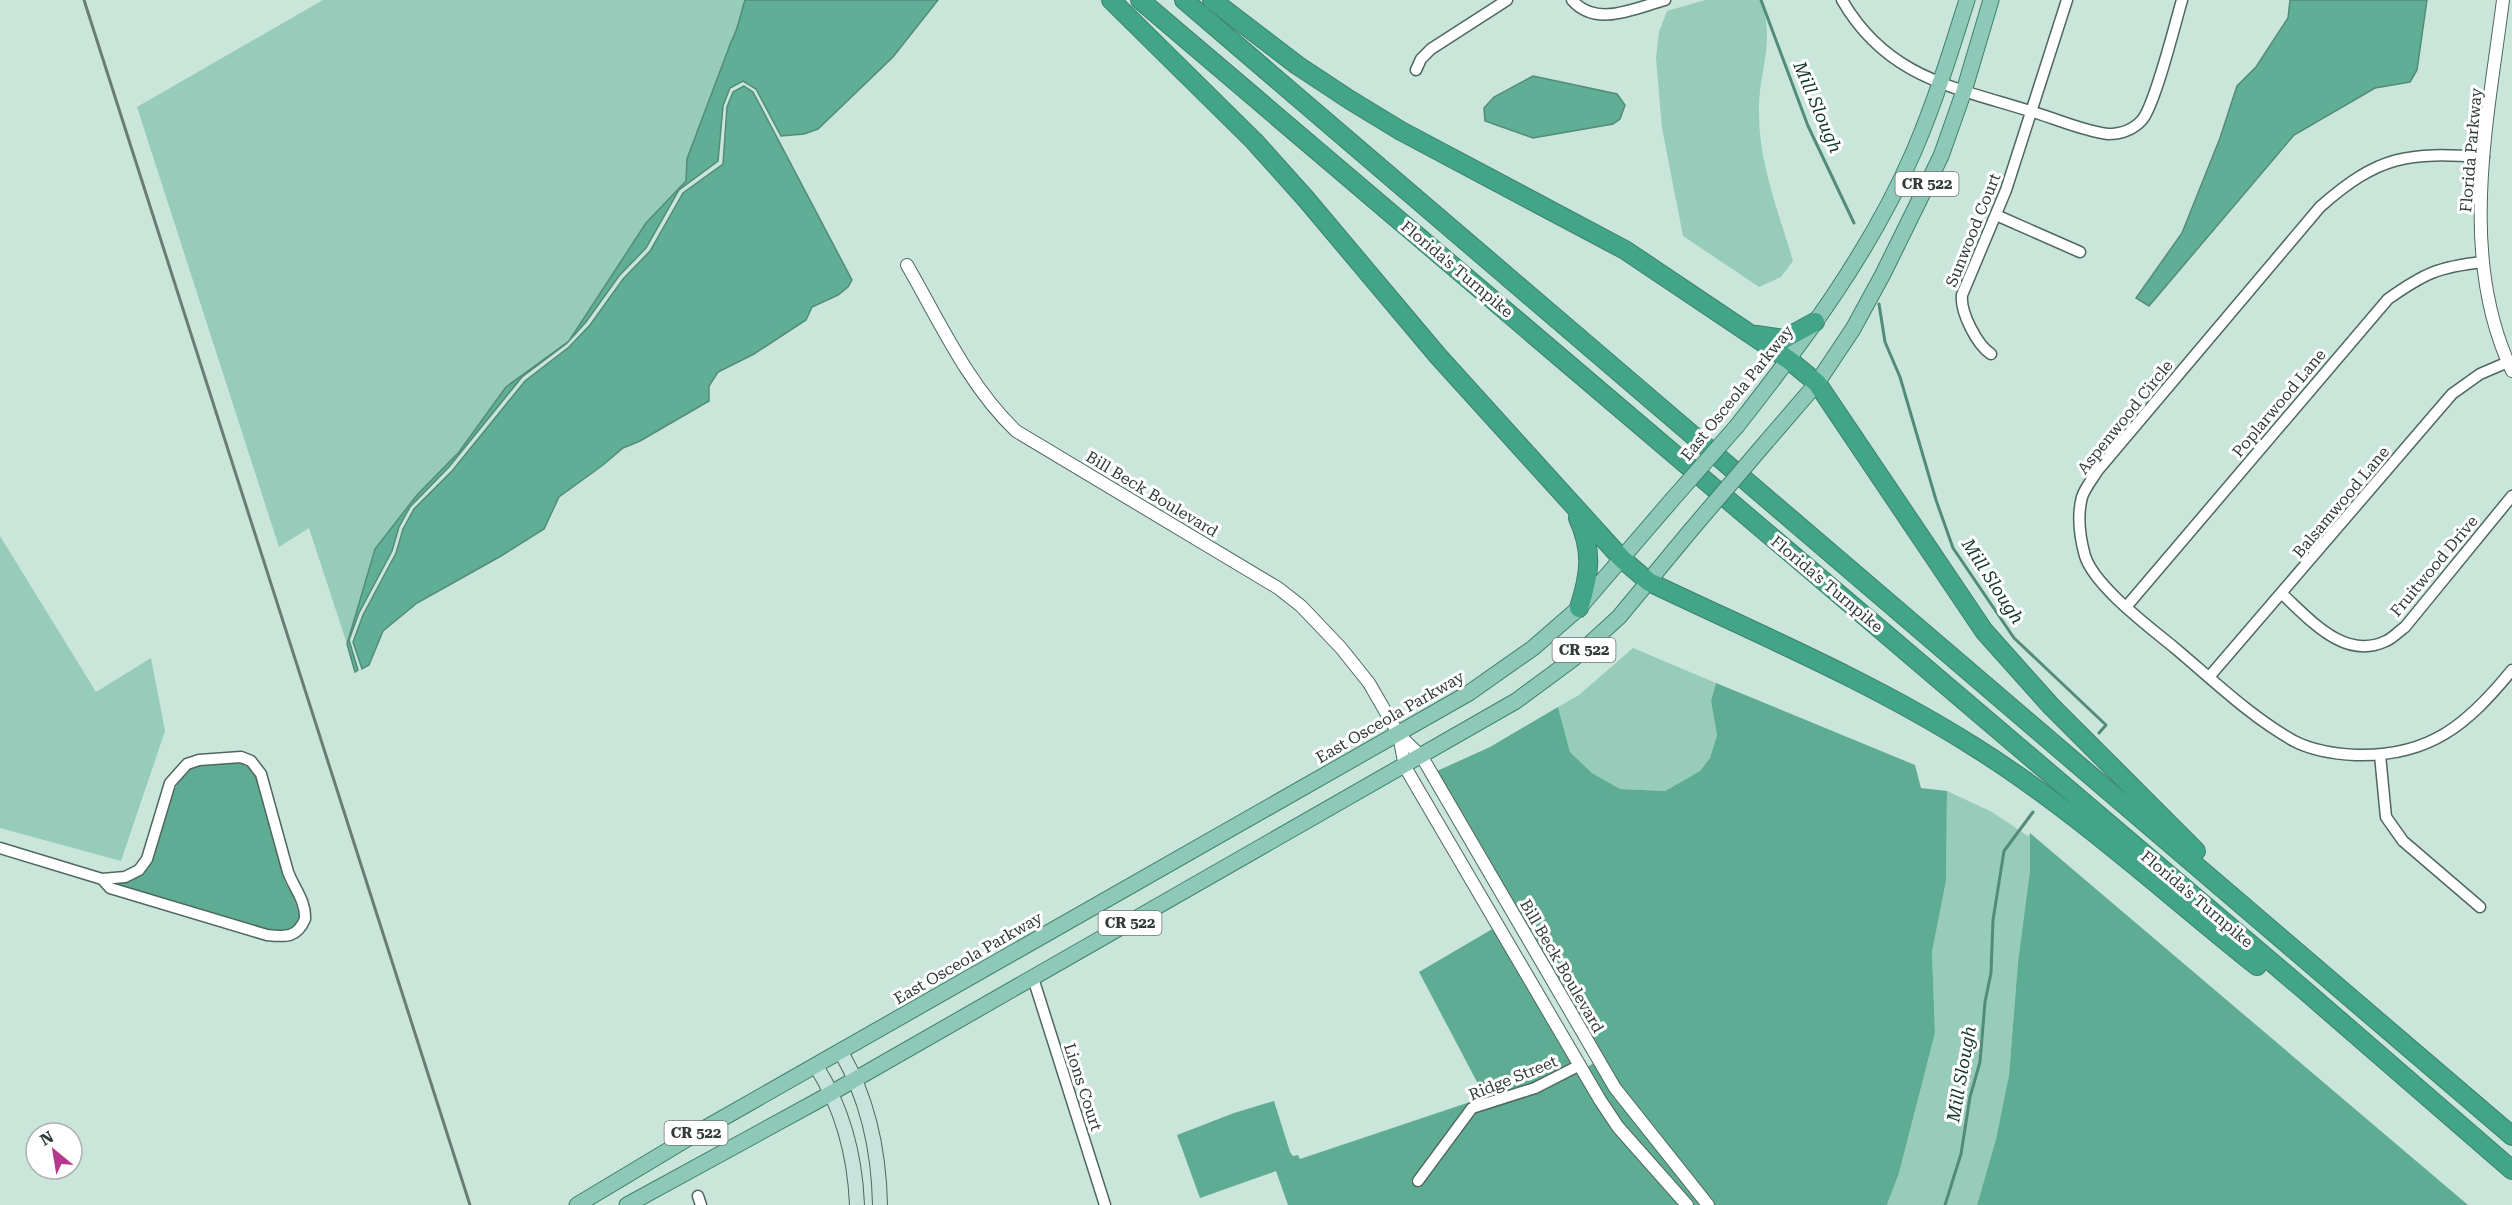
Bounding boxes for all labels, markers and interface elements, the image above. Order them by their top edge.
water label: Mill Slough [1789,57,1847,156]
street label: Florida Parkway [2456,86,2486,213]
street label: Sunwood Court [1942,170,2005,290]
road number: CR 522 [1896,172,1958,196]
street label: Florida's Turnpike [1397,217,1517,321]
street label: East Osceola Parkway [1677,321,1798,464]
street label: Poplarwood Lane [2228,345,2330,461]
street label: Aspenwood Circle [2073,356,2177,478]
street label: Balsamwood Lane [2289,442,2393,562]
street label: Bill Beck Boulevard [1082,447,1222,541]
street label: Fruitwood Drive [2386,512,2482,620]
street label: Florida's Turnpike [1767,532,1887,636]
water label: Mill Slough [1957,534,2028,628]
road number: CR 522 [1552,638,1616,662]
street label: East Osceola Parkway [1313,667,1468,767]
street label: Florida's Turnpike [2137,847,2257,951]
street label: Bill Beck Boulevard [1516,896,1608,1036]
street label: East Osceola Parkway [891,908,1046,1008]
road number: CR 522 [1098,911,1162,935]
water label: Mill Slough [1942,1024,1980,1125]
street label: Lions Court [1060,1041,1106,1133]
street label: Ridge Street [1466,1052,1560,1104]
north arrow [24,1121,84,1181]
road number: CR 522 [664,1121,728,1145]
text: N [37,1127,57,1150]

